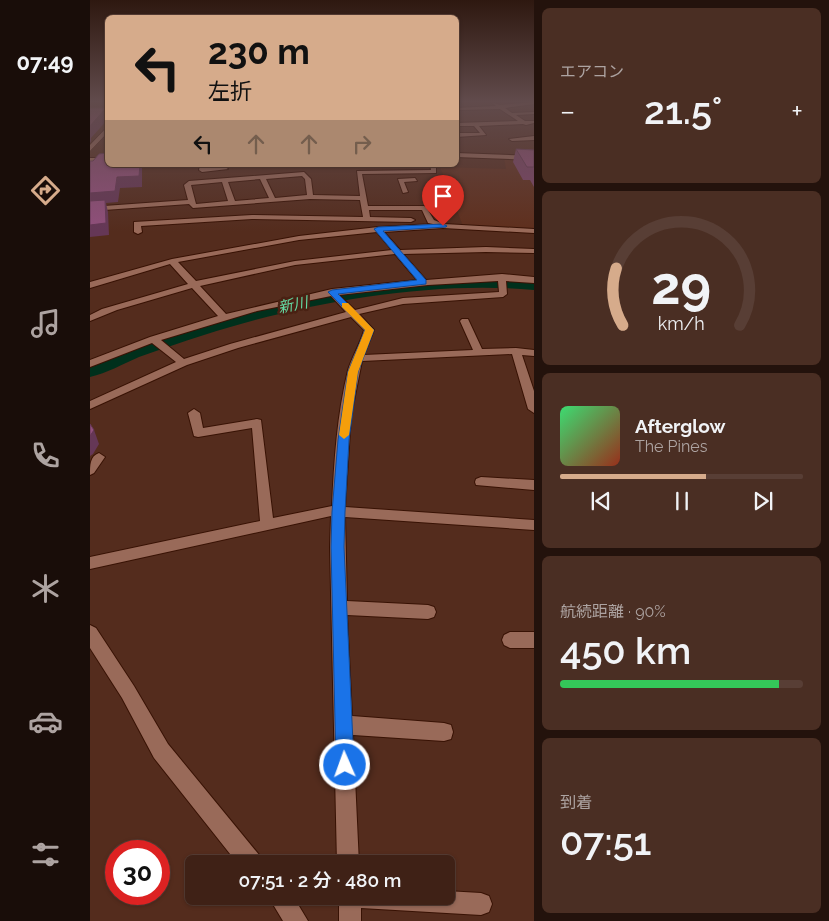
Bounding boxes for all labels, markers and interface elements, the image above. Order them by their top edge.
text: 230 m [208,31,310,72]
icon: left [125,35,190,100]
text: 07:49 [17,49,73,75]
text: エアコン [560,62,624,81]
text: 左折 [208,78,252,104]
text: 21.5° [644,88,722,133]
text: − [560,95,575,128]
text: + [791,95,803,128]
icon: left [189,130,217,158]
icon: ahead [242,130,270,158]
icon: ahead [295,130,323,158]
icon: right [348,130,376,158]
icon: directions [28,173,63,208]
pin [422,175,464,226]
icon: arrive [429,182,457,210]
text: 29 [652,255,711,316]
water label: 新川 [276,293,311,317]
icon: music [28,306,63,341]
text: km/h [658,313,705,334]
text: Afterglow [635,415,725,437]
text: The Pines [635,437,707,456]
icon: phone [28,438,63,473]
icon: previous [587,487,615,515]
icon: pause [668,487,696,515]
icon: next [749,487,777,515]
icon: climate [28,571,63,606]
text: 航続距離 · 90% [560,602,666,621]
text: 450 km [560,628,691,673]
icon: car [28,704,63,739]
position arrow [318,738,370,790]
text: 到着 [560,793,592,812]
text: 07:51 [560,819,651,864]
icon: filters [28,837,63,872]
speed limit sign: 30 [105,840,170,905]
text: 07:51 · 2 分 · 480 m [239,869,401,891]

